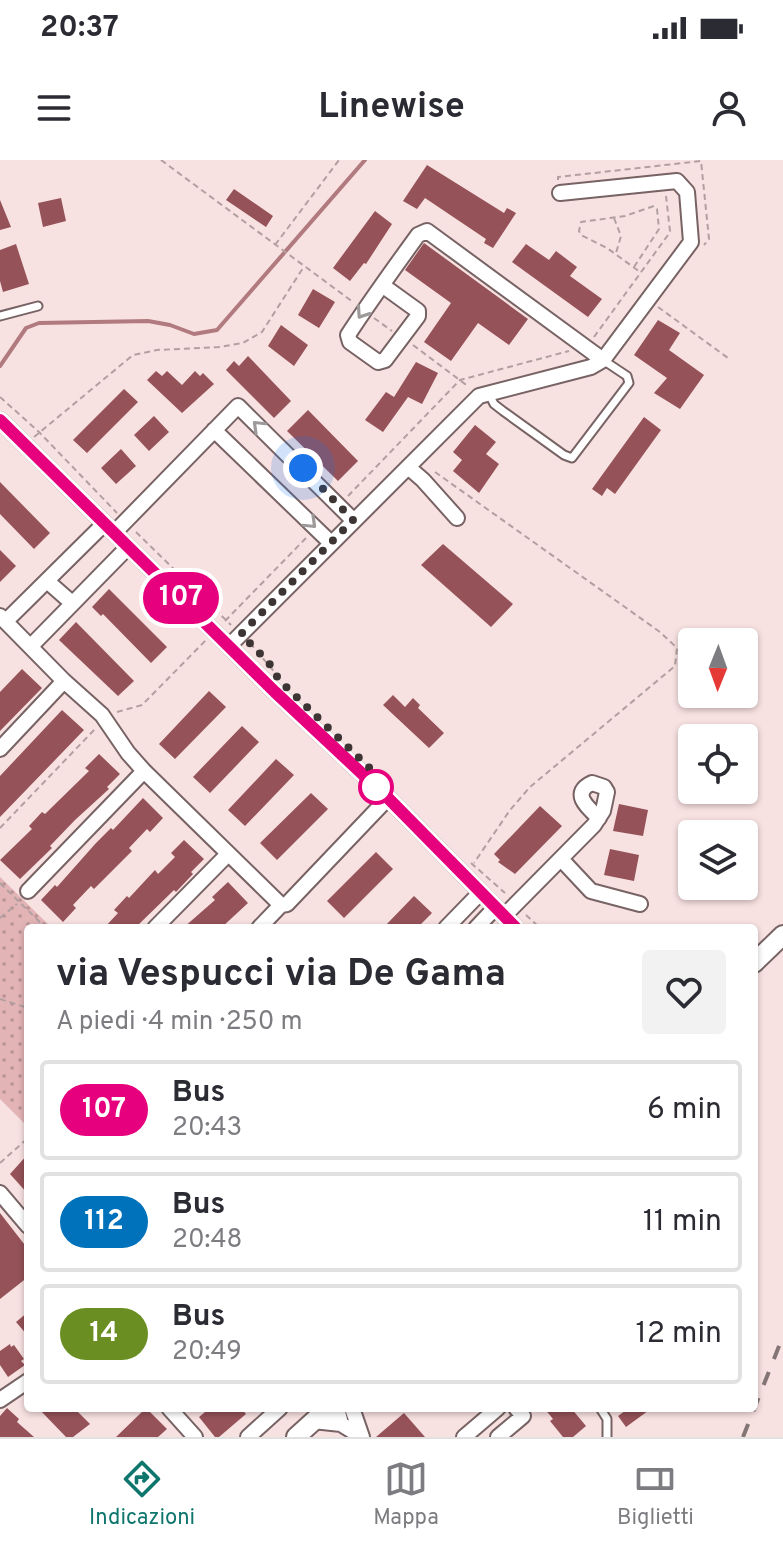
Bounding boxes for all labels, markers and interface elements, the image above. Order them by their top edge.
text: 20:37 [40,10,119,47]
text: Linewise [318,85,465,131]
icon: menu [32,86,76,130]
icon: person [707,86,751,130]
one-way arrow [357,305,372,319]
one-way arrow [253,420,267,435]
your location [283,448,323,488]
one-way arrow [302,513,316,528]
line badge: 107 [135,572,227,624]
text: 107 [159,580,203,616]
north arrow [678,628,758,708]
map controls [678,628,758,900]
button: locate [678,724,758,804]
unlabelled marker [359,770,393,804]
button: layers [678,820,758,900]
button: heart [642,950,726,1034]
text: via Vespucci via De Gama [56,951,506,1000]
text: A piedi · 4 min · 250 m [56,1006,302,1039]
text: Bus [172,1075,225,1112]
text: 107 [82,1092,126,1128]
text: 6 min [647,1092,722,1129]
text: 20:43 [172,1112,242,1145]
text: Bus [172,1187,225,1224]
text: 112 [84,1204,124,1240]
text: 11 min [643,1204,722,1241]
text: 20:48 [172,1224,243,1257]
text: Bus [172,1299,225,1336]
text: 14 [89,1316,119,1352]
text: 12 min [635,1316,722,1353]
text: 20:49 [172,1336,242,1369]
tab: Indicazioni [89,1457,195,1532]
tab: Mappa [373,1457,439,1532]
tab: Biglietti [617,1457,694,1532]

